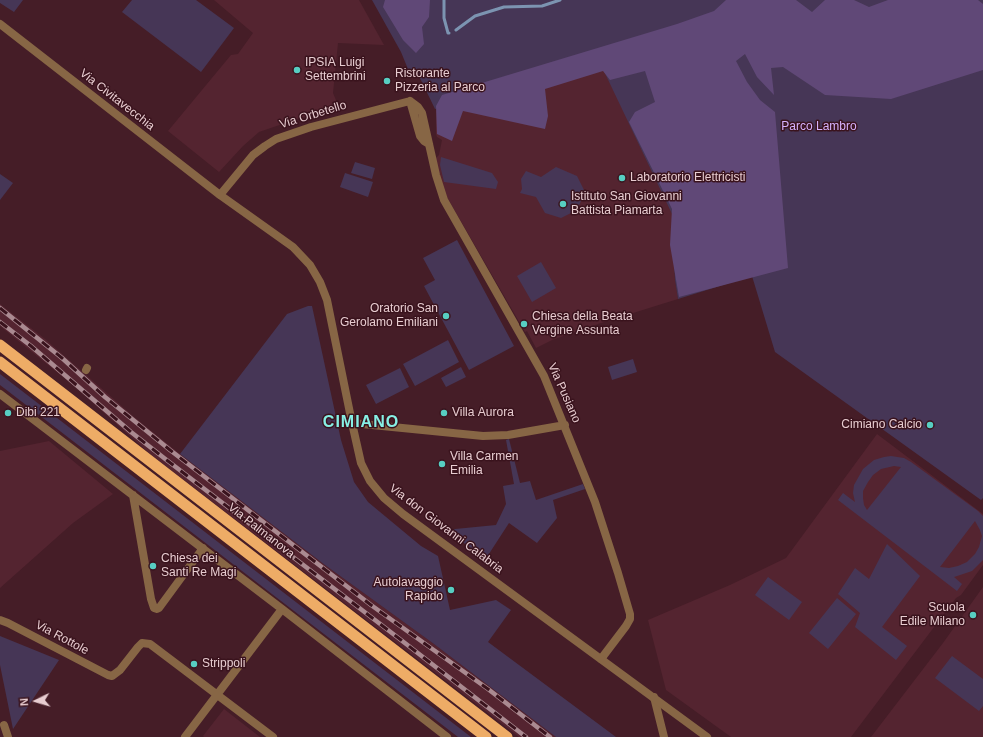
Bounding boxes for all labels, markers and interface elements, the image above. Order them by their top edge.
place label: IPSIA Luigi Settembrini [305,56,366,84]
marker: IPSIA Luigi Settembrini [292,65,302,75]
street label: Via Civitavecchia [77,66,157,134]
place label: Ristorante Pizzeria al Parco [395,67,485,95]
marker: Ristorante Pizzeria al Parco [382,76,392,86]
street label: Via Orbetello [278,98,348,132]
park label: Parco Lambro [781,120,857,134]
place label: Laboratorio Elettricisti [630,171,745,185]
marker: Laboratorio Elettricisti [617,173,627,183]
place label: Istituto San Giovanni Battista Piamarta [571,190,682,218]
marker: Istituto San Giovanni Battista Piamarta [558,199,568,209]
place label: Oratorio San Gerolamo Emiliani [340,302,438,330]
place label: Chiesa della Beata Vergine Assunta [532,310,633,338]
marker: Oratorio San Gerolamo Emiliani [441,311,451,321]
marker: Chiesa della Beata Vergine Assunta [519,319,529,329]
street label: Via Pusiano [544,361,584,425]
place label: Dibi 221 [16,406,60,420]
place label: Villa Aurora [452,406,514,420]
marker: Dibi 221 [3,408,13,418]
marker: Villa Aurora [439,408,449,418]
district label: CIMIANO [323,413,399,433]
place label: Cimiano Calcio [841,418,922,432]
marker: Cimiano Calcio [925,420,935,430]
place label: Villa Carmen Emilia [450,450,518,478]
marker: Villa Carmen Emilia [437,459,447,469]
street label: Via don Giovanni Calabria [386,481,506,577]
street label: Via Palmanova [225,501,297,561]
place label: Chiesa dei Santi Re Magi [161,552,236,580]
marker: Chiesa dei Santi Re Magi [148,561,158,571]
place label: Autolavaggio Rapido [374,576,443,604]
marker: Autolavaggio Rapido [446,585,456,595]
place label: Scuola Edile Milano [900,601,965,629]
marker: Scuola Edile Milano [968,610,978,620]
street label: Via Rottole [33,618,91,658]
place label: Strippoli [202,657,245,671]
marker: Strippoli [189,659,199,669]
north arrow [16,681,56,721]
text: N [18,698,30,707]

